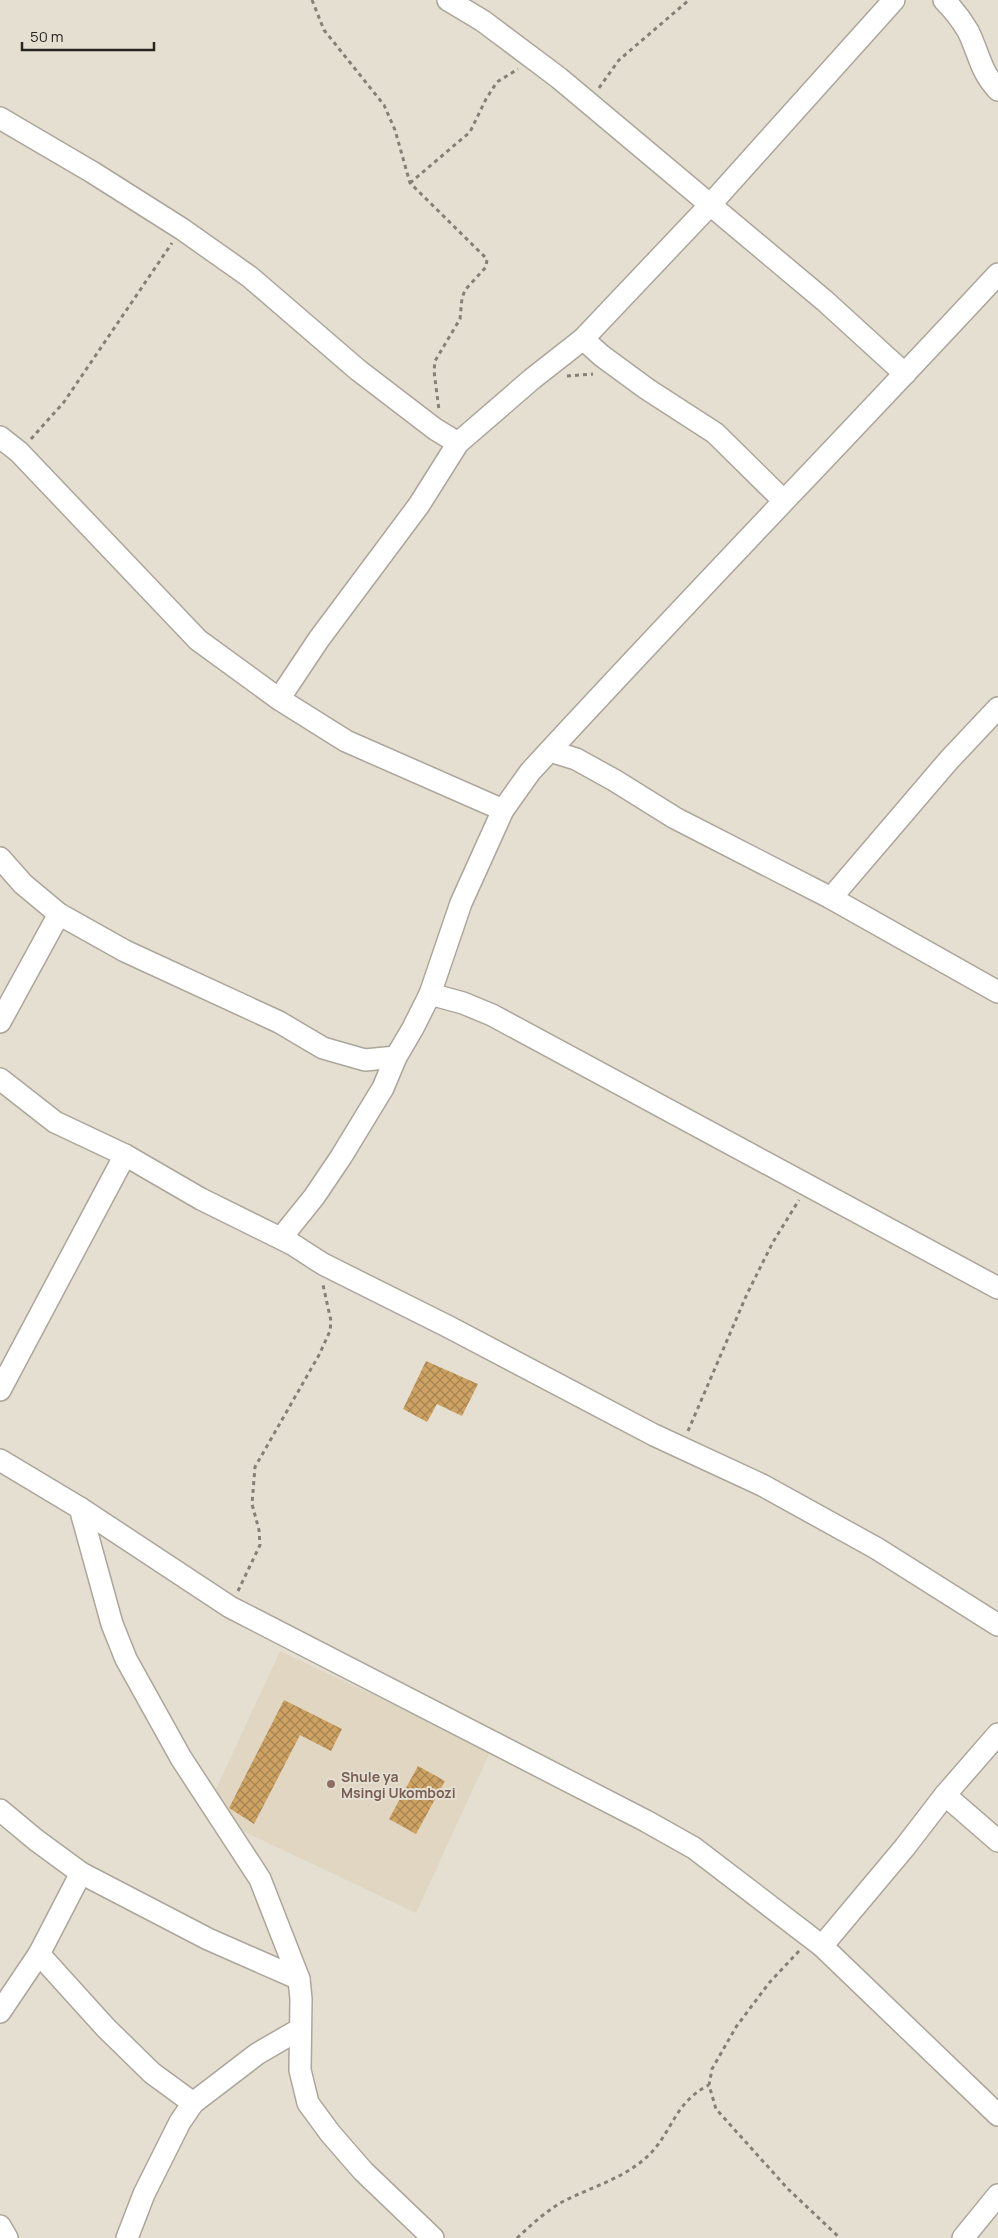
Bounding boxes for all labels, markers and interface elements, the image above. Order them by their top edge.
scale bar [22,20,155,52]
text: 50 m [30,26,64,47]
place label: Shule ya Msingi Ukombozi [341,1767,456,1802]
marker: Shule ya Msingi Ukombozi [325,1778,337,1790]

